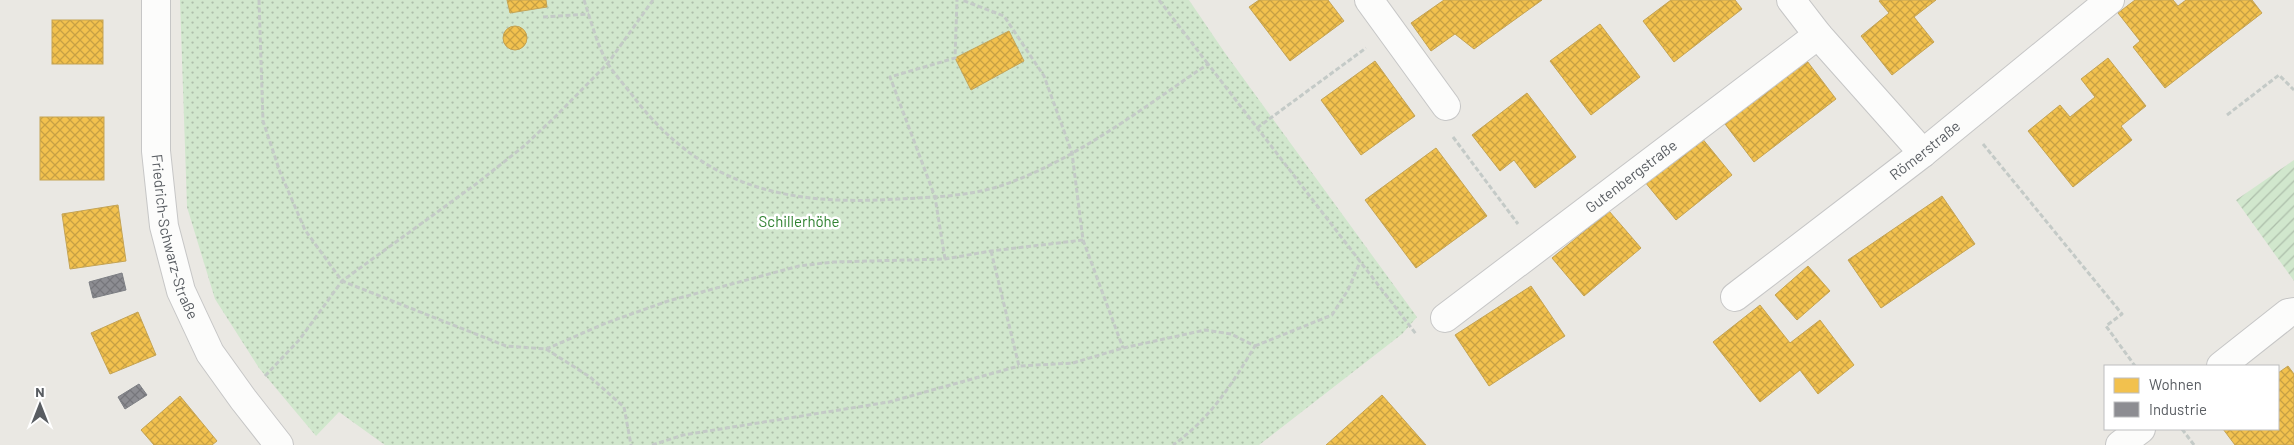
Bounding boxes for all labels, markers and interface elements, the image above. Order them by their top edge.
street label: Römerstraße [1886,116,1963,183]
street label: Gutenbergstraße [1582,135,1680,216]
street label: Friedrich-Schwarz-Straße [148,153,203,322]
park label: Schillerhöhe [759,212,839,230]
legend [2104,365,2279,430]
text: Wohnen [2149,375,2202,393]
north arrow [15,380,65,430]
text: N [35,383,45,400]
text: Industrie [2149,400,2207,418]

